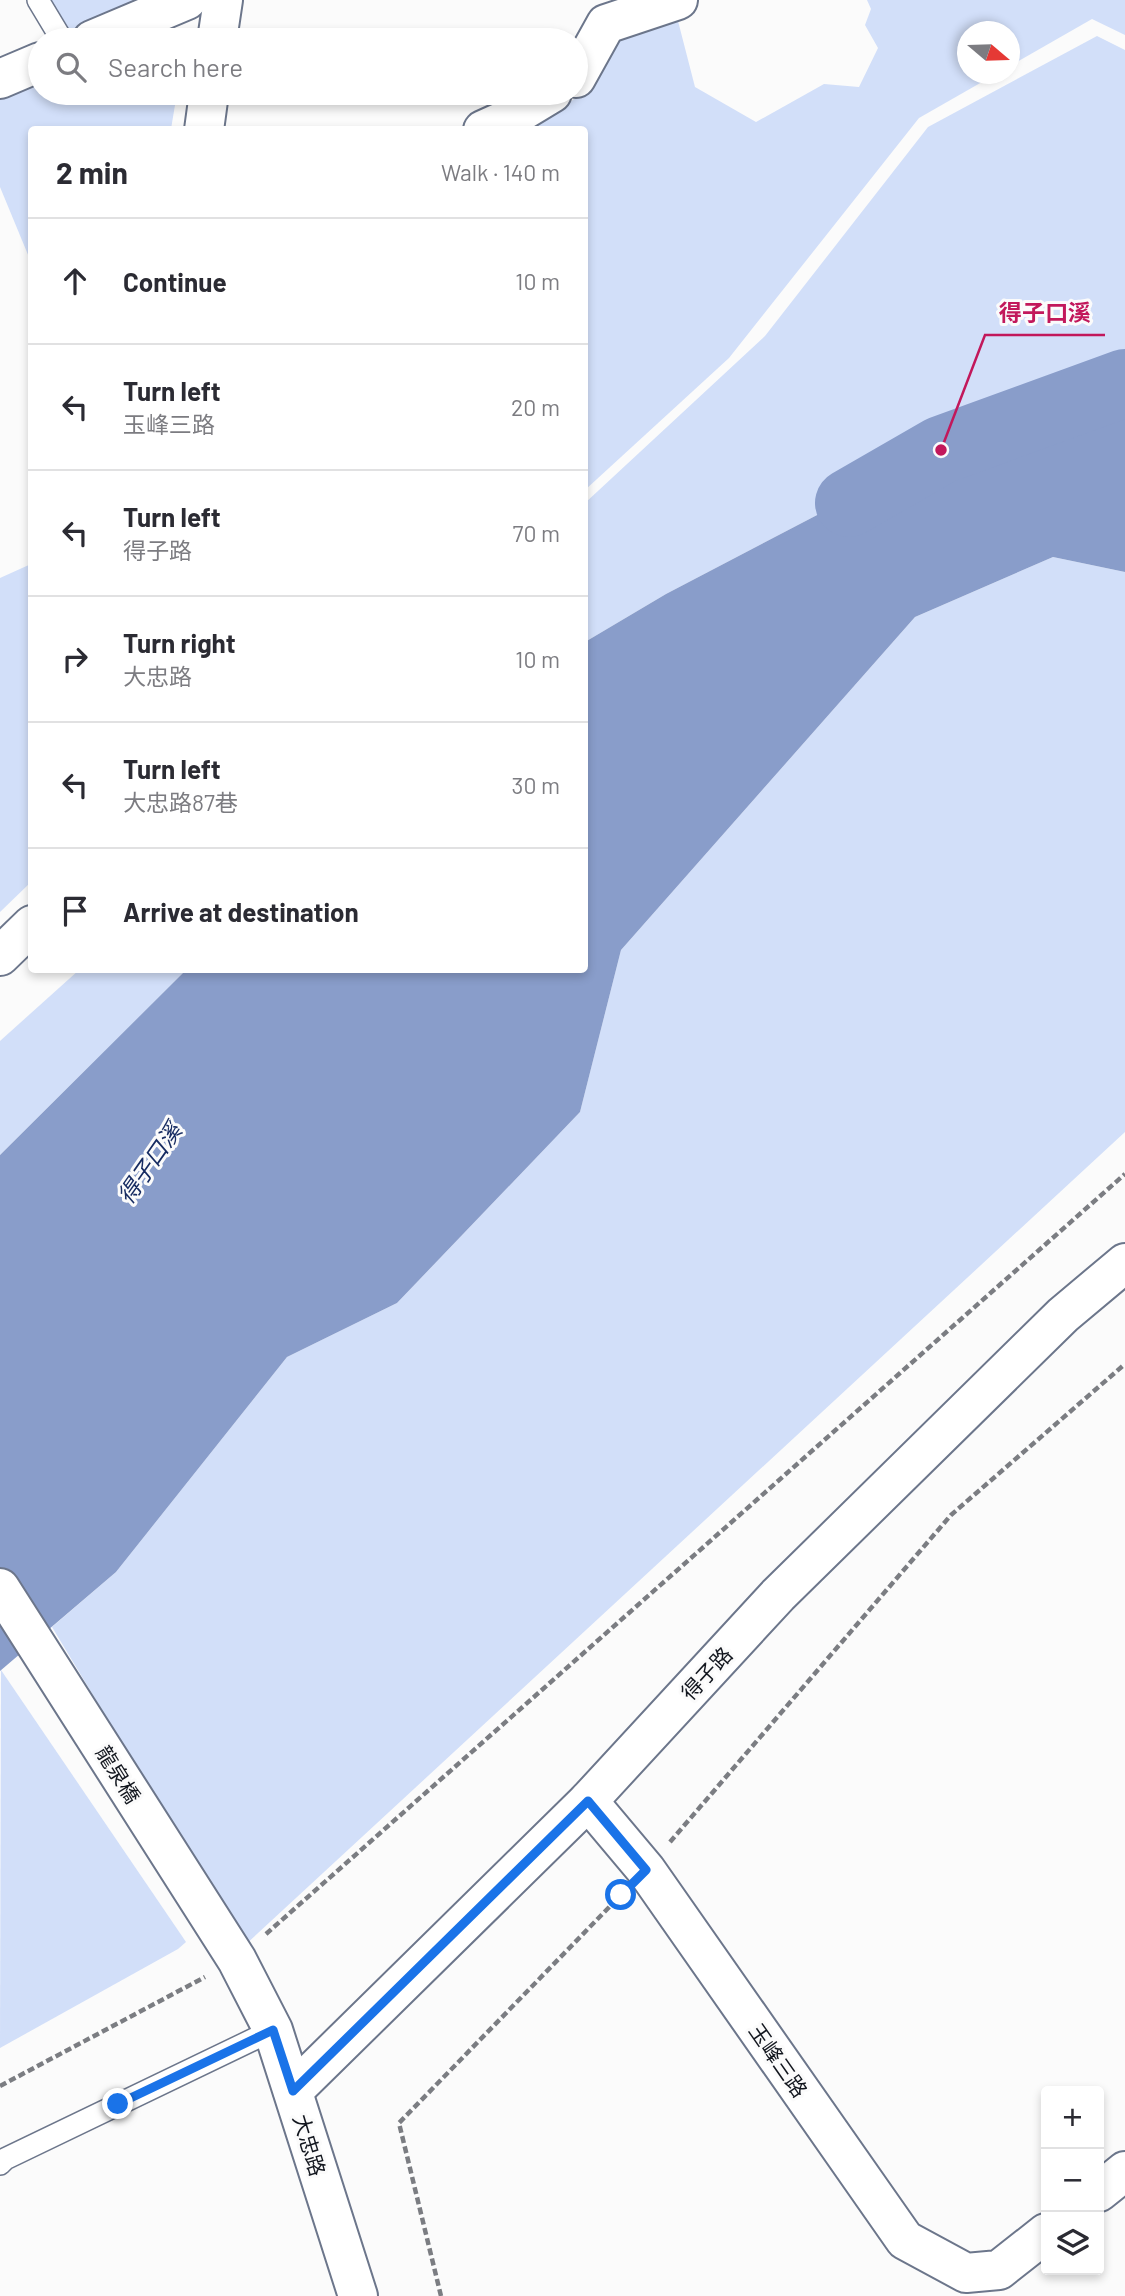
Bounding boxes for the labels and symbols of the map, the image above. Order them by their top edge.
north arrow [957,21,1020,84]
callout: 得子口溪 [985,291,1105,335]
text: 得子口溪 [999,298,1091,326]
water label: 得子口溪 [111,1115,189,1209]
street label: 得子路 [675,1641,737,1705]
street label: 龍泉橋 [92,1741,146,1807]
route start [605,1879,636,1910]
street label: 玉峰三路 [745,2018,813,2102]
route end [102,2088,133,2119]
street label: 大忠路 [289,2111,331,2179]

